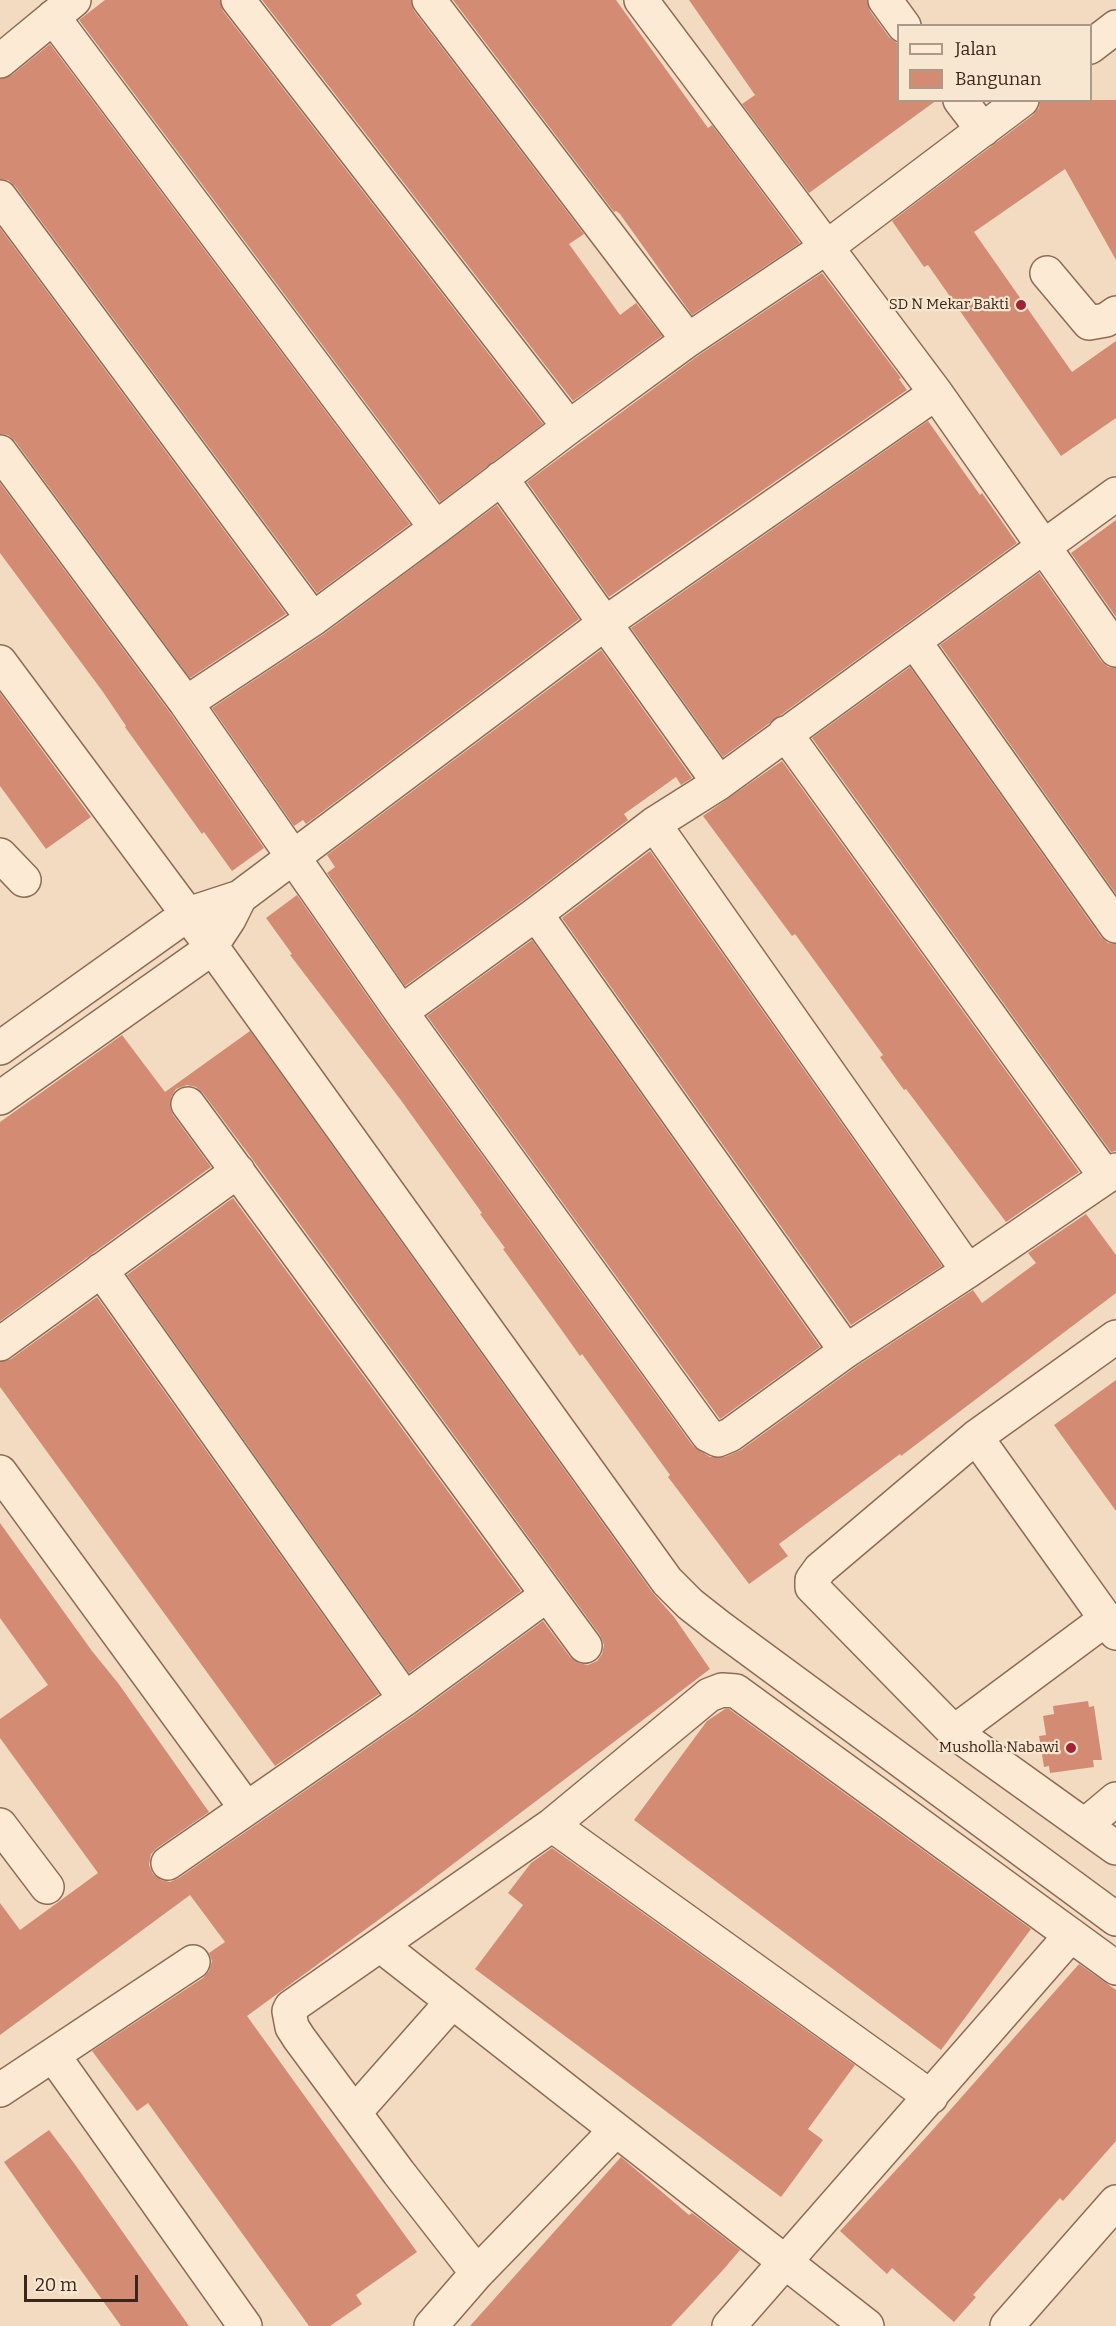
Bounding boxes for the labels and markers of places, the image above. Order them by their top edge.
place label: SD N Mekar Bakti [889,296,1009,314]
marker: SD N Mekar Bakti [1014,298,1028,312]
place label: Musholla Nabawi [939,1739,1059,1757]
marker: Musholla Nabawi [1064,1741,1078,1755]

